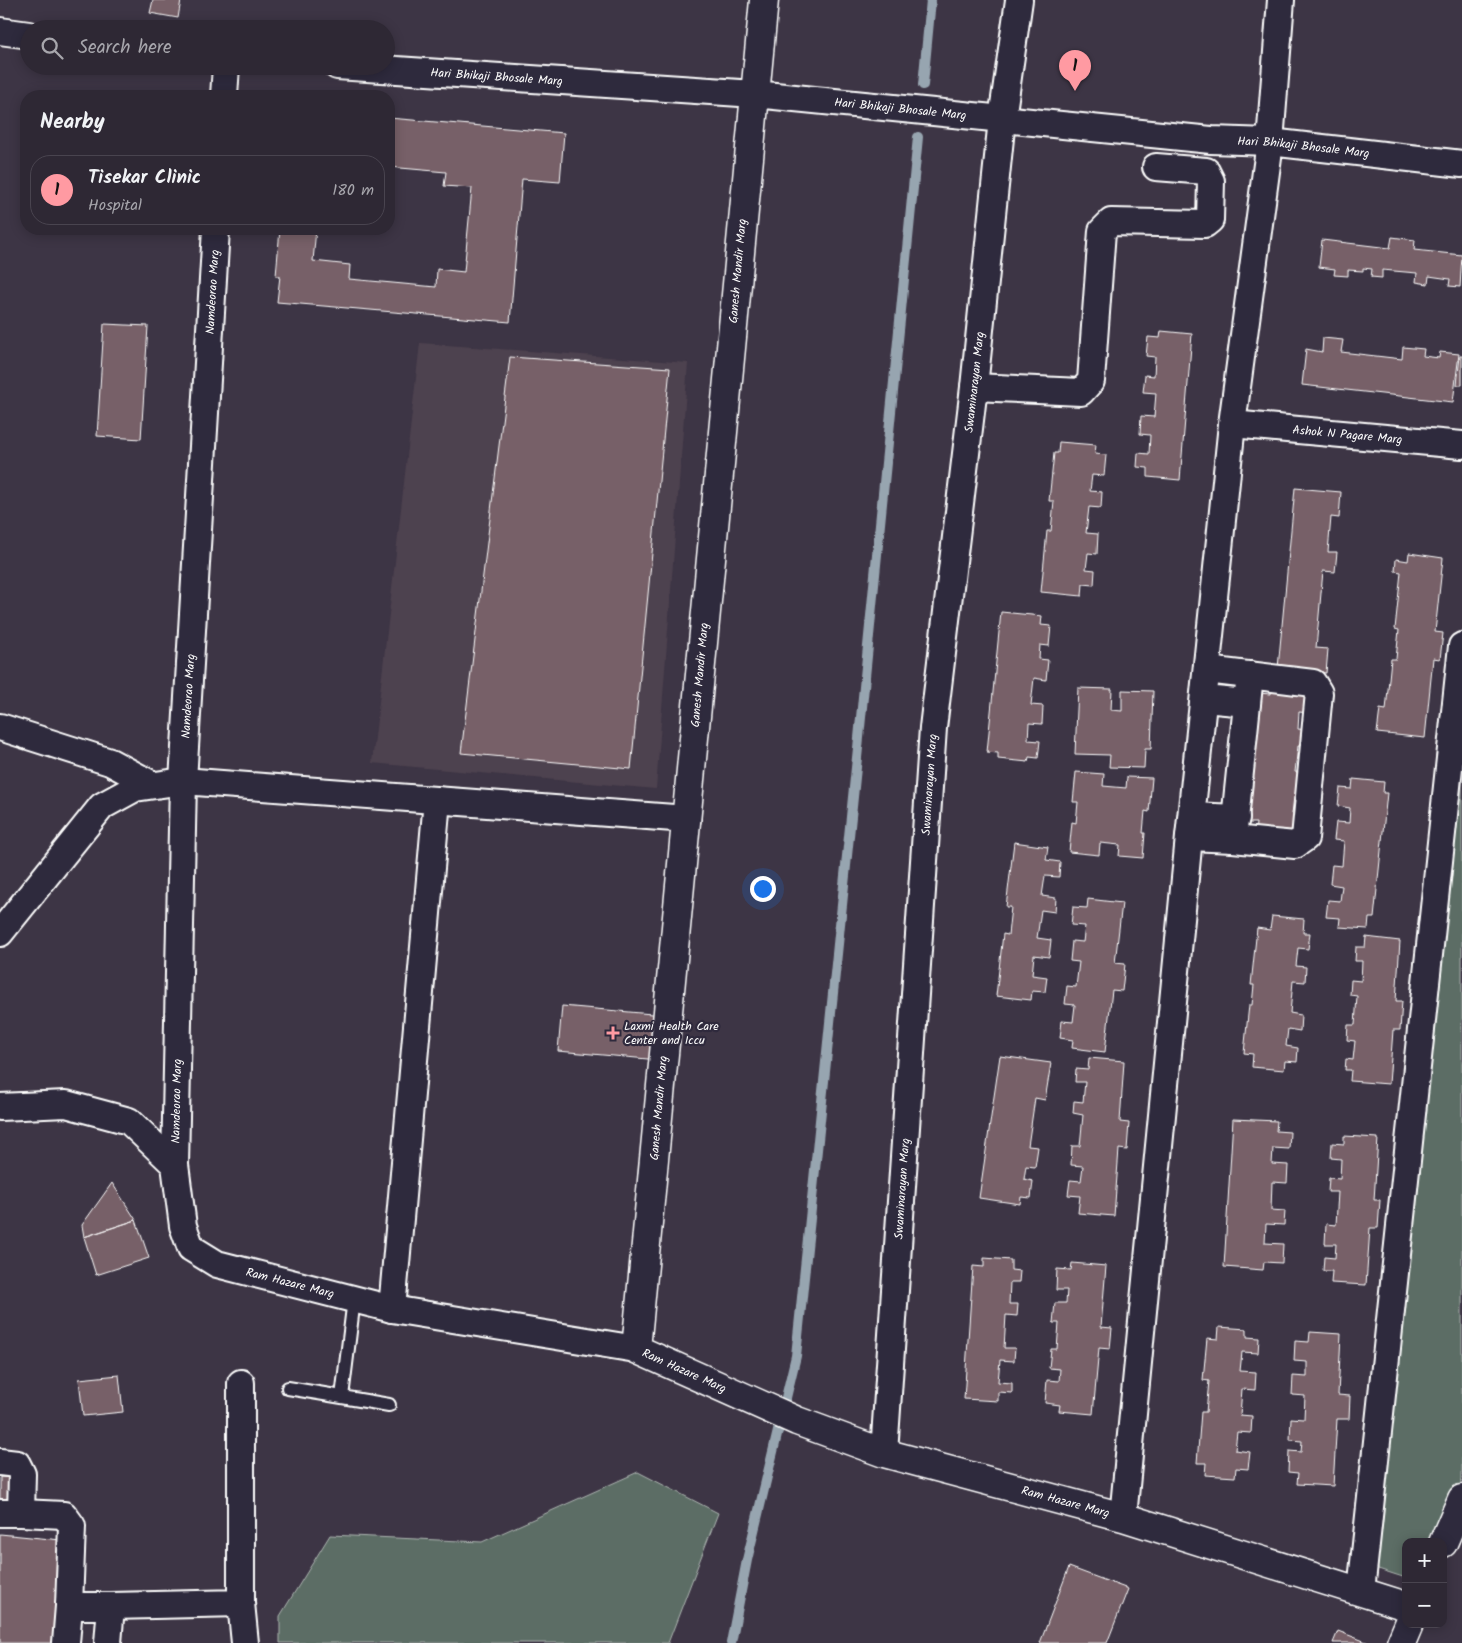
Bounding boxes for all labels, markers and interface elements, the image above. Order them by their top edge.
search box [20,20,395,75]
text: Search here [78,33,172,63]
icon: search [38,34,66,62]
pin: 1 [1059,50,1091,91]
street label: Hari Bhikaji Bhosale Marg [430,63,564,91]
street label: Hari Bhikaji Bhosale Marg [833,93,968,125]
text: Nearby [40,106,105,139]
street label: Hari Bhikaji Bhosale Marg [1237,131,1371,163]
text: Tisekar Clinic [88,163,201,193]
text: 1 [55,178,59,203]
text: 180 m [332,178,374,203]
text: Hospital [88,193,142,218]
street label: Ganesh Mandir Marg [724,218,752,324]
street label: Namdeorao Marg [200,249,224,335]
street label: Swaminarayan Marg [959,330,989,434]
street label: Ashok N Pagare Marg [1292,420,1404,449]
street label: Ganesh Mandir Marg [686,622,714,728]
street label: Namdeorao Marg [176,653,200,739]
street label: Swaminarayan Marg [916,733,942,836]
your location [750,876,776,902]
place label: Laxmi Health Care Center and Iccu [624,1017,719,1050]
marker: Laxmi Health Care Center and Iccu [606,1026,620,1040]
street label: Ganesh Mandir Marg [645,1055,673,1161]
street label: Namdeorao Marg [166,1058,187,1144]
street label: Swaminarayan Marg [889,1137,915,1240]
street label: Ram Hazare Marg [244,1262,337,1303]
street label: Ram Hazare Marg [639,1343,730,1398]
street label: Ram Hazare Marg [1019,1481,1112,1523]
map controls [1402,1538,1447,1628]
button: + [1402,1538,1447,1583]
button: − [1402,1583,1447,1628]

